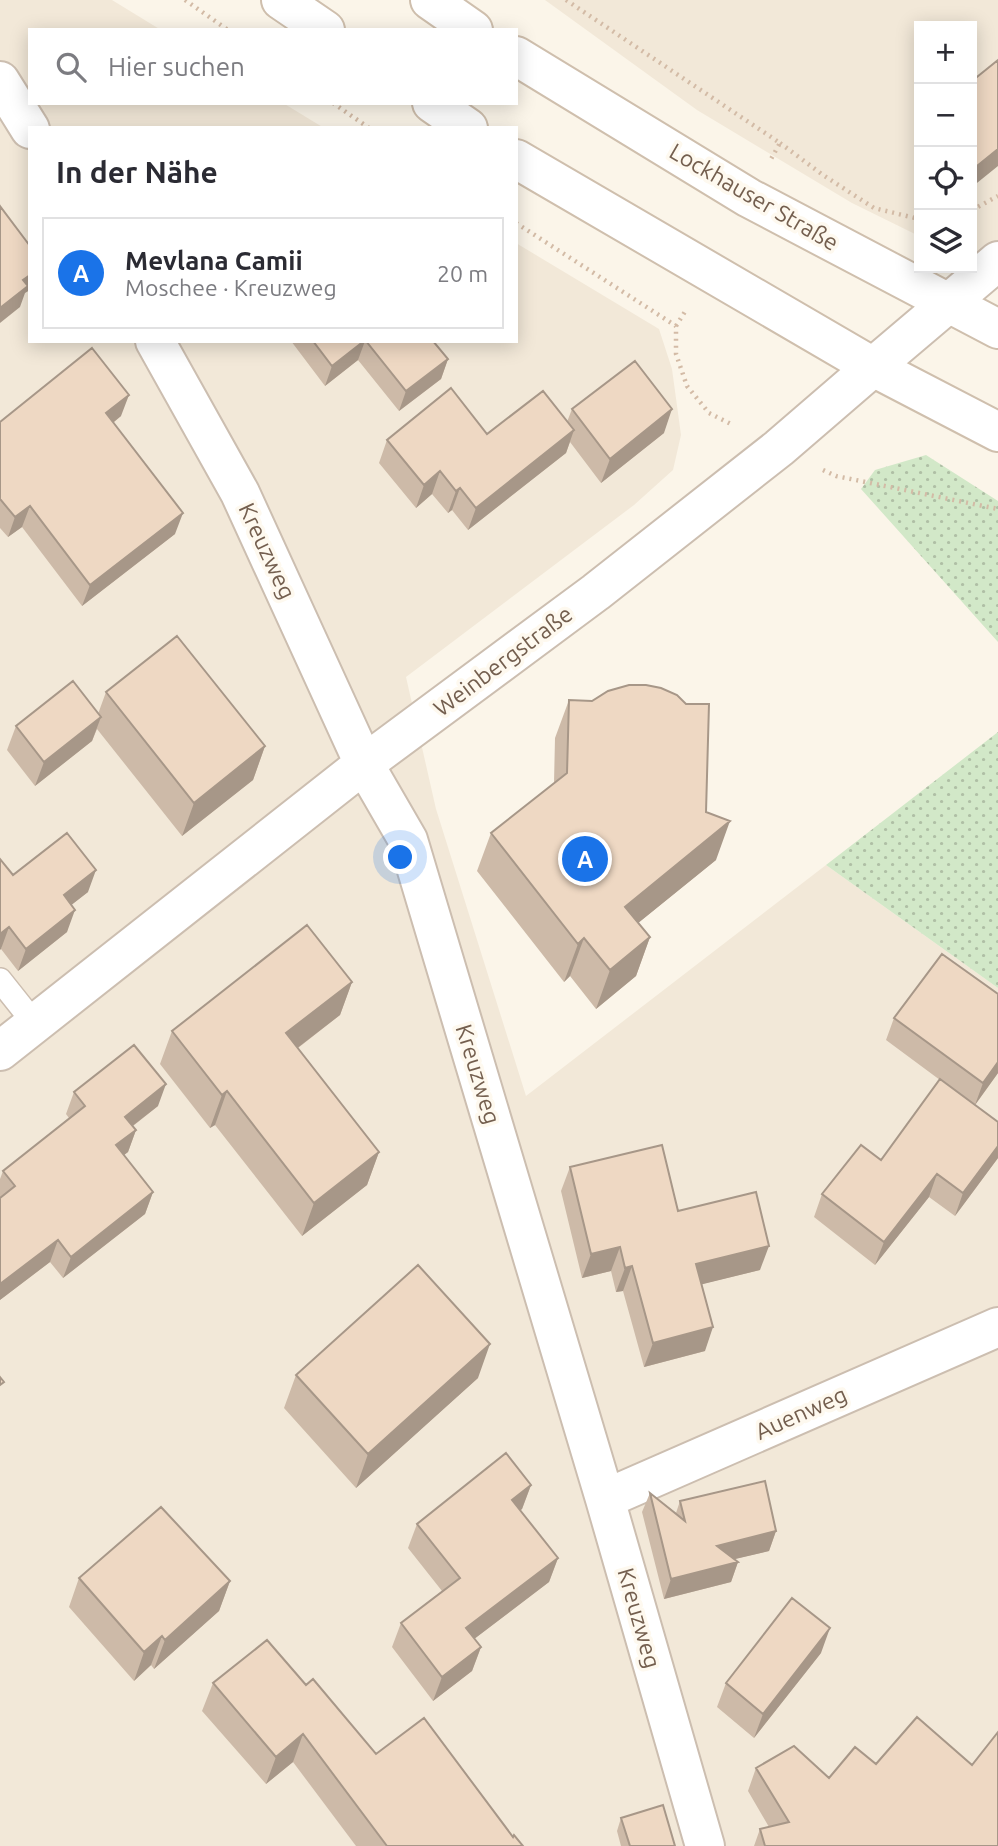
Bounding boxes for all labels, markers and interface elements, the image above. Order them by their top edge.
map controls [914,21,977,273]
button: + [914,21,977,84]
search box [28,28,518,105]
icon: search [52,48,90,86]
text: Hier suchen [108,52,245,81]
button: − [914,84,977,147]
street label: Lockhauser Straße [666,138,843,255]
button: locate [914,147,977,210]
text: In der Nähe [56,155,218,189]
button: layers [914,210,977,273]
text: Mevlana Camii [125,246,303,275]
text: A [73,261,89,286]
text: 20 m [437,261,488,286]
text: Moschee · Kreuzweg [125,275,337,300]
street label: Kreuzweg [234,499,301,603]
street label: Weinbergstraße [429,601,577,721]
pin: A [562,833,608,885]
your location [383,840,417,874]
street label: Kreuzweg [451,1021,505,1127]
street label: Auenweg [751,1381,850,1444]
street label: Kreuzweg [613,1565,666,1671]

